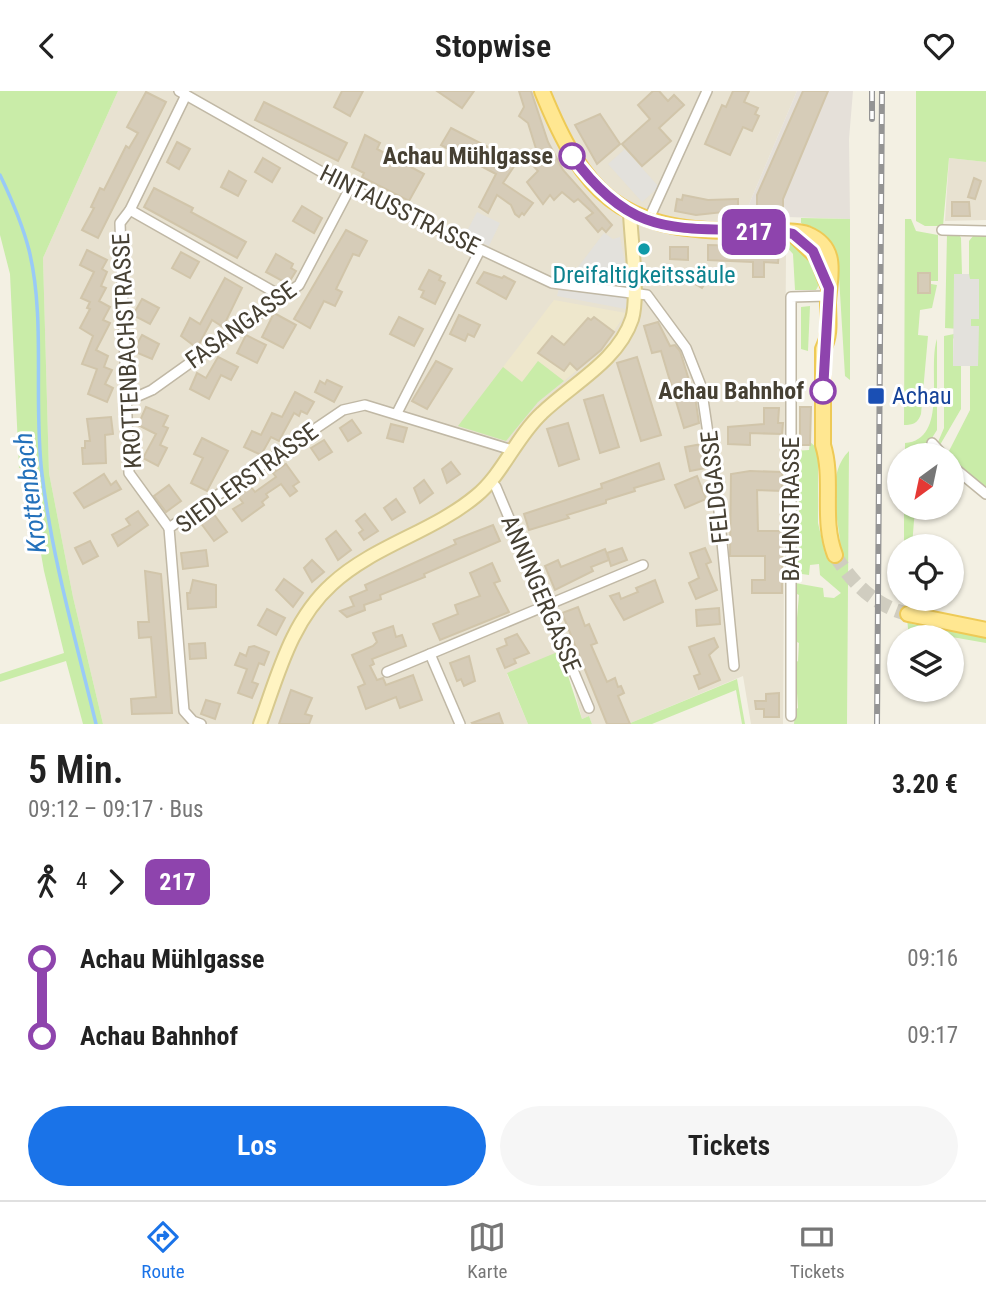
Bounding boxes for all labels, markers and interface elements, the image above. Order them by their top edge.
icon: back [28,27,66,65]
text: Stopwise [435,27,551,65]
icon: heart [920,27,958,65]
place label: Achau Mühlgasse [383,142,553,170]
marker: Achau Mühlgasse [559,143,585,169]
street label: HINTAUSSTRASSE [315,159,485,261]
line badge: 217 [714,209,794,255]
text: 217 [736,218,772,246]
street label: KROTTENBACHSTRASSE [107,233,147,469]
marker: Dreifaltigkeitssäule [636,241,652,257]
place label: Dreifaltigkeitssäule [553,261,735,289]
street label: FASANGASSE [180,276,302,374]
place label: Achau Bahnhof [658,377,804,405]
marker: Achau Bahnhof [810,378,836,404]
place label: Achau [892,382,952,410]
marker: Achau [866,386,886,406]
street label: SIEDLERSTRASSE [171,417,323,539]
street label: FELDGASSE [695,429,735,545]
water label: Krottenbach [8,431,52,555]
street label: BAHNSTRASSE [777,436,805,582]
north arrow [887,443,964,520]
map controls [887,443,964,702]
street label: ANNINGERGASSE [495,511,587,677]
button: locate [887,534,964,611]
button: layers [887,625,964,702]
text: 5 Min. [28,748,123,792]
text: 3.20 € [892,769,958,799]
text: 09:12 – 09:17 · Bus [28,796,204,823]
icon: walk [28,863,66,901]
icon: forward [97,863,135,901]
text: 4 [76,868,87,895]
text: 217 [159,868,196,896]
text: Achau Mühlgasse [80,944,265,974]
text: 09:16 [907,945,958,972]
text: Achau Bahnhof [80,1021,238,1051]
text: 09:17 [907,1022,958,1049]
button: Los [28,1106,486,1186]
button: Tickets [500,1106,958,1186]
tab: Route [141,1218,185,1283]
tab: Karte [467,1218,507,1283]
tab: Tickets [790,1218,845,1283]

